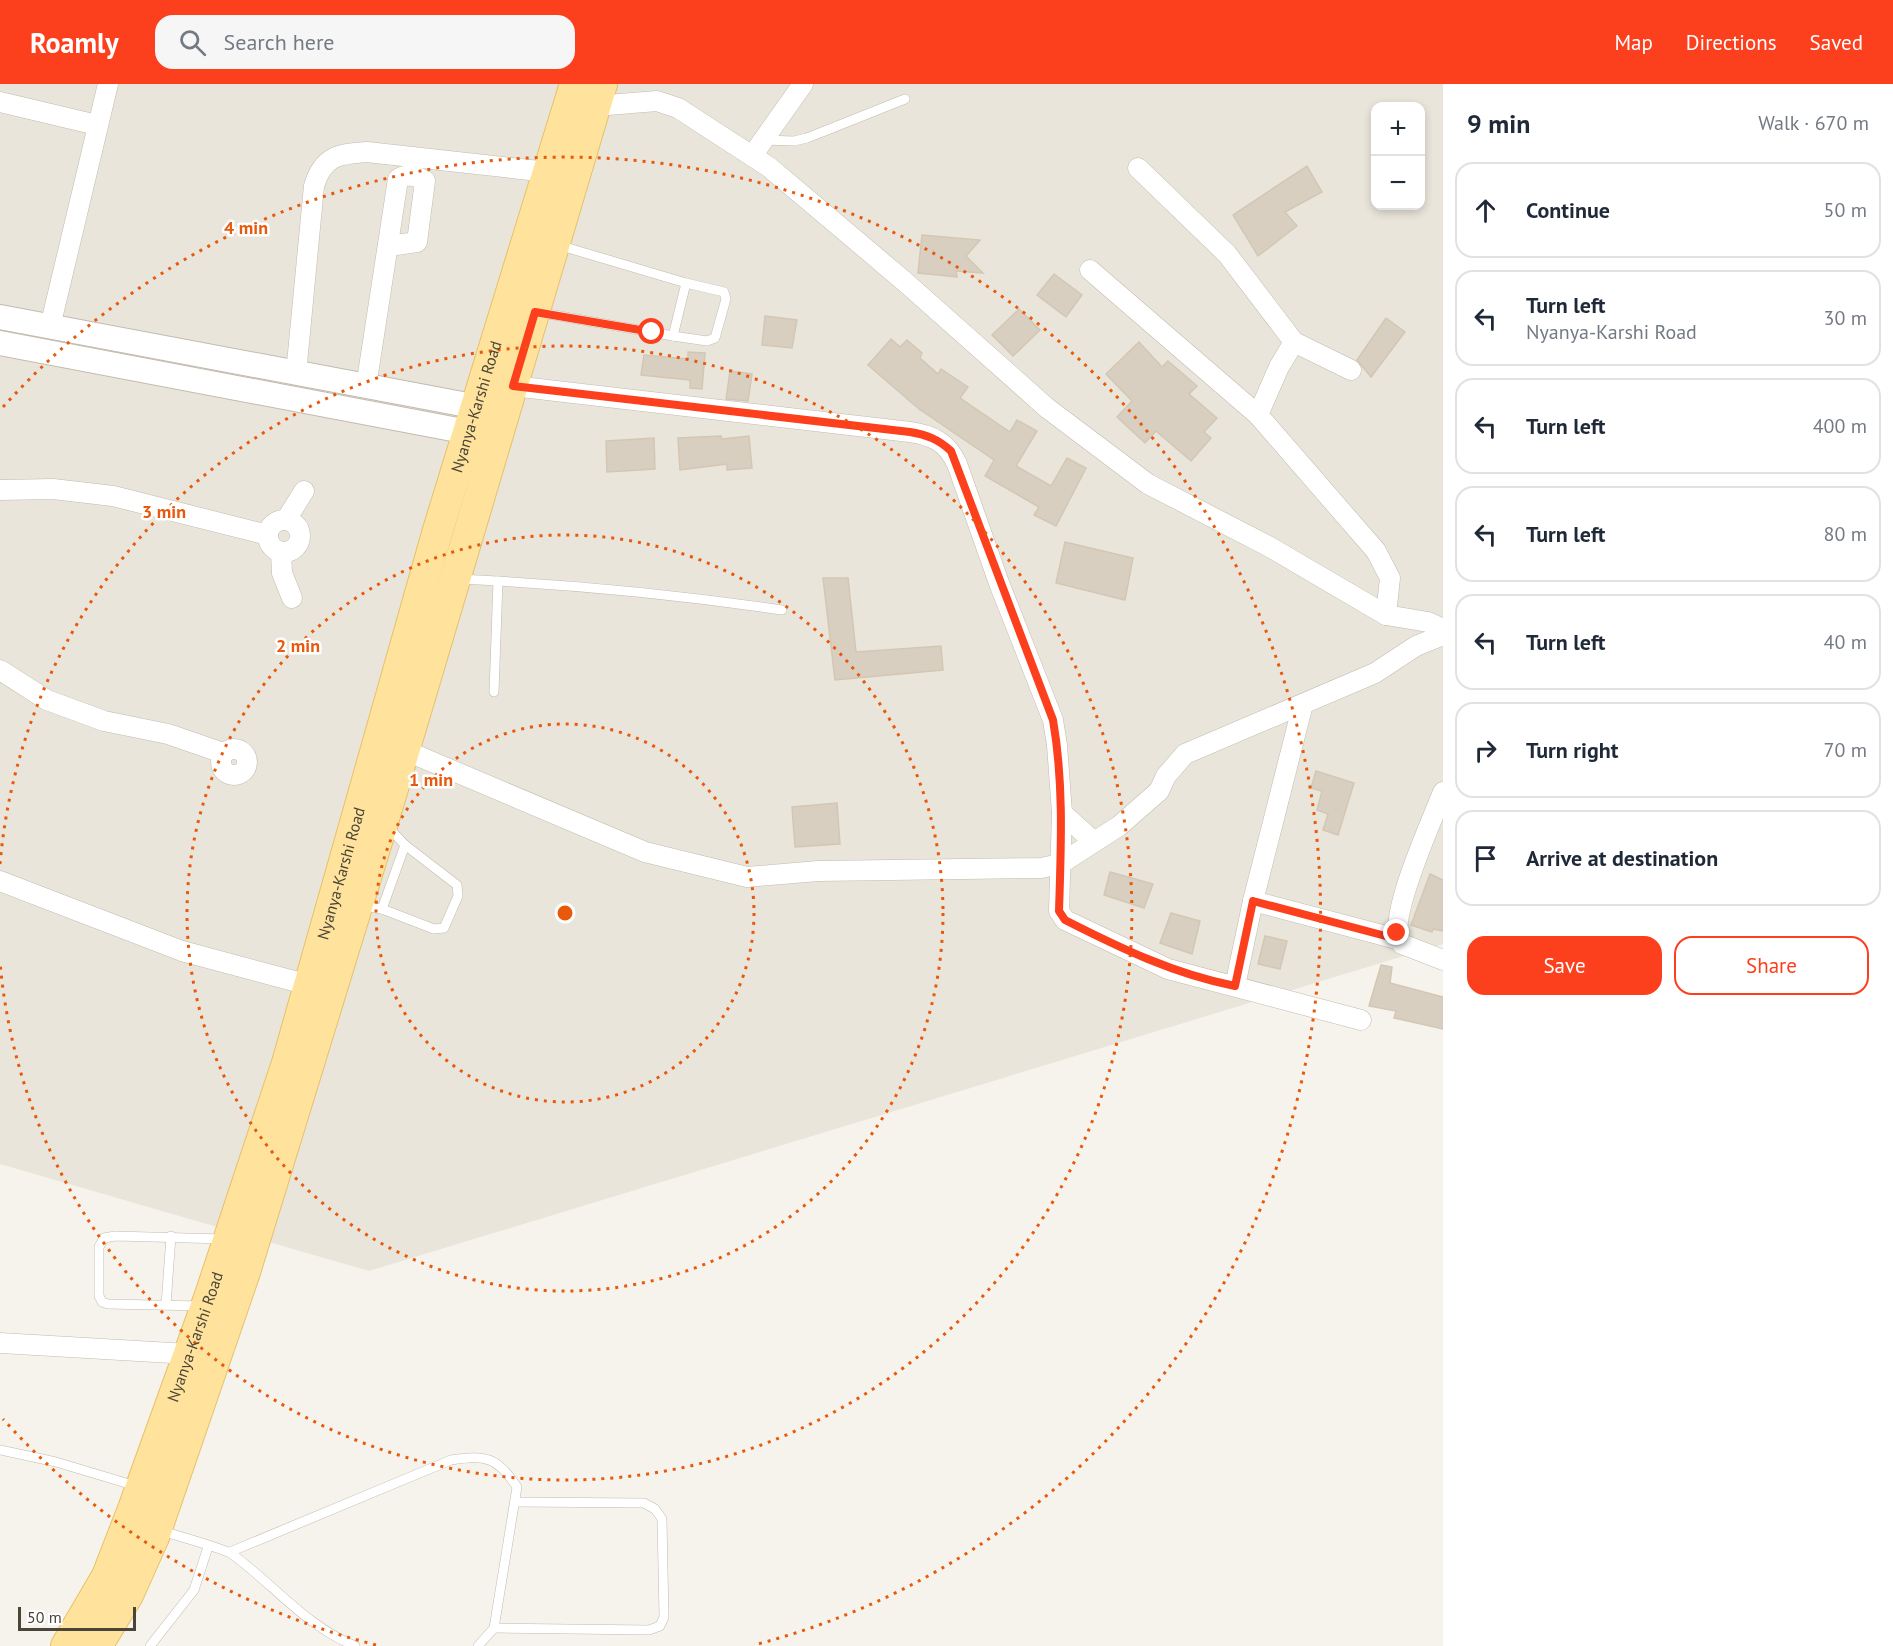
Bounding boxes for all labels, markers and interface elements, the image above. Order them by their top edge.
search box [155,15,575,69]
text: Roamly [30,24,119,61]
icon: search [176,26,209,59]
text: Search here [224,28,335,56]
text: Map [1614,29,1653,56]
text: Directions [1686,29,1777,56]
text: Saved [1810,29,1863,56]
map controls [1371,102,1425,210]
button: + [1371,102,1425,156]
text: 9 min [1467,107,1530,140]
text: Walk · 670 m [1758,110,1869,136]
button: − [1371,156,1425,210]
icon: ahead [1469,194,1502,227]
text: Continue [1526,196,1610,224]
text: 50 m [1824,197,1867,223]
text: 4 min [224,216,268,239]
text: Turn left [1526,291,1606,319]
icon: left [1469,302,1502,335]
text: 30 m [1824,305,1867,331]
route start [638,318,664,344]
text: Nyanya-Karshi Road [1526,319,1697,345]
street label: Nyanya-Karshi Road [446,338,506,475]
icon: left [1469,410,1502,443]
text: Turn left [1526,412,1606,440]
text: 400 m [1813,413,1867,439]
text: 3 min [142,500,186,523]
icon: left [1469,518,1502,551]
text: Turn left [1526,520,1606,548]
text: 80 m [1824,521,1867,547]
icon: left [1469,626,1502,659]
text: Turn left [1526,628,1606,656]
text: 40 m [1824,629,1867,655]
text: 2 min [276,634,320,657]
icon: right [1469,734,1502,767]
text: Turn right [1526,736,1618,764]
text: 70 m [1824,737,1867,763]
text: 1 min [409,768,453,791]
street label: Nyanya-Karshi Road [312,805,369,942]
icon: arrive [1469,842,1502,875]
text: Arrive at destination [1526,844,1718,872]
centre of rings [555,903,575,923]
route end [1383,919,1409,945]
button: Save [1467,936,1662,995]
button: Share [1674,936,1869,995]
street label: Nyanya-Karshi Road [162,1269,227,1405]
scale bar [18,1604,136,1632]
text: 50 m [27,1607,62,1627]

